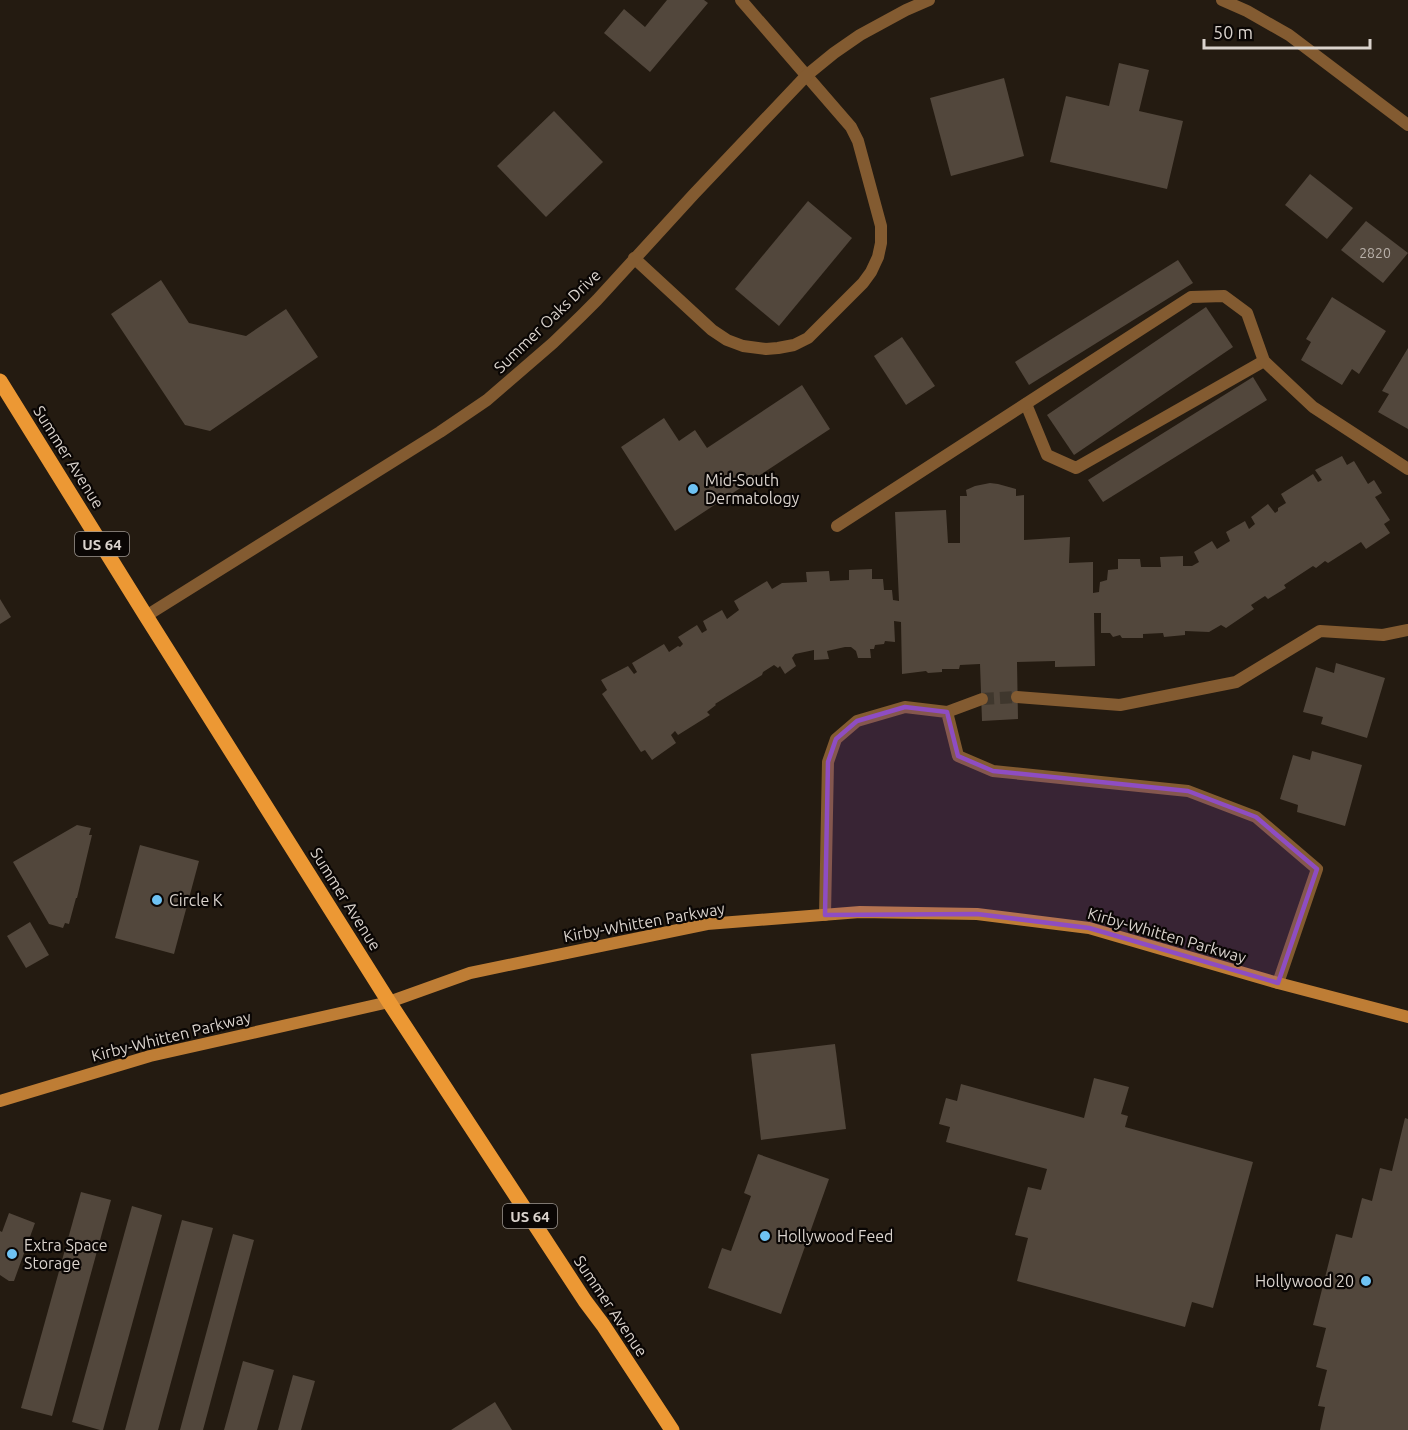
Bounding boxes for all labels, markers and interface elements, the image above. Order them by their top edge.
scale bar [1204,12,1370,50]
text: 50 m [1213,22,1253,42]
house number: 2820 [1359,245,1391,261]
street label: Summer Oaks Drive [490,266,604,376]
street label: Summer Avenue [30,402,108,512]
place label: Mid-South Dermatology [705,471,800,507]
marker: Mid-South Dermatology [686,482,700,496]
road number: US 64 [75,532,129,556]
street label: Summer Avenue [307,844,385,954]
place label: Circle K [169,891,223,909]
marker: Circle K [150,893,164,907]
street label: Kirby-Whitten Parkway [562,899,727,945]
street label: Kirby-Whitten Parkway [1086,904,1248,966]
street label: Kirby-Whitten Parkway [89,1007,253,1065]
road number: US 64 [503,1204,557,1228]
place label: Hollywood Feed [777,1227,893,1245]
marker: Hollywood Feed [758,1229,772,1243]
place label: Extra Space Storage [24,1236,108,1272]
marker: Extra Space Storage [5,1247,19,1261]
street label: Summer Avenue [571,1252,651,1360]
place label: Hollywood 20 [1255,1272,1354,1290]
marker: Hollywood 20 [1359,1274,1373,1288]

